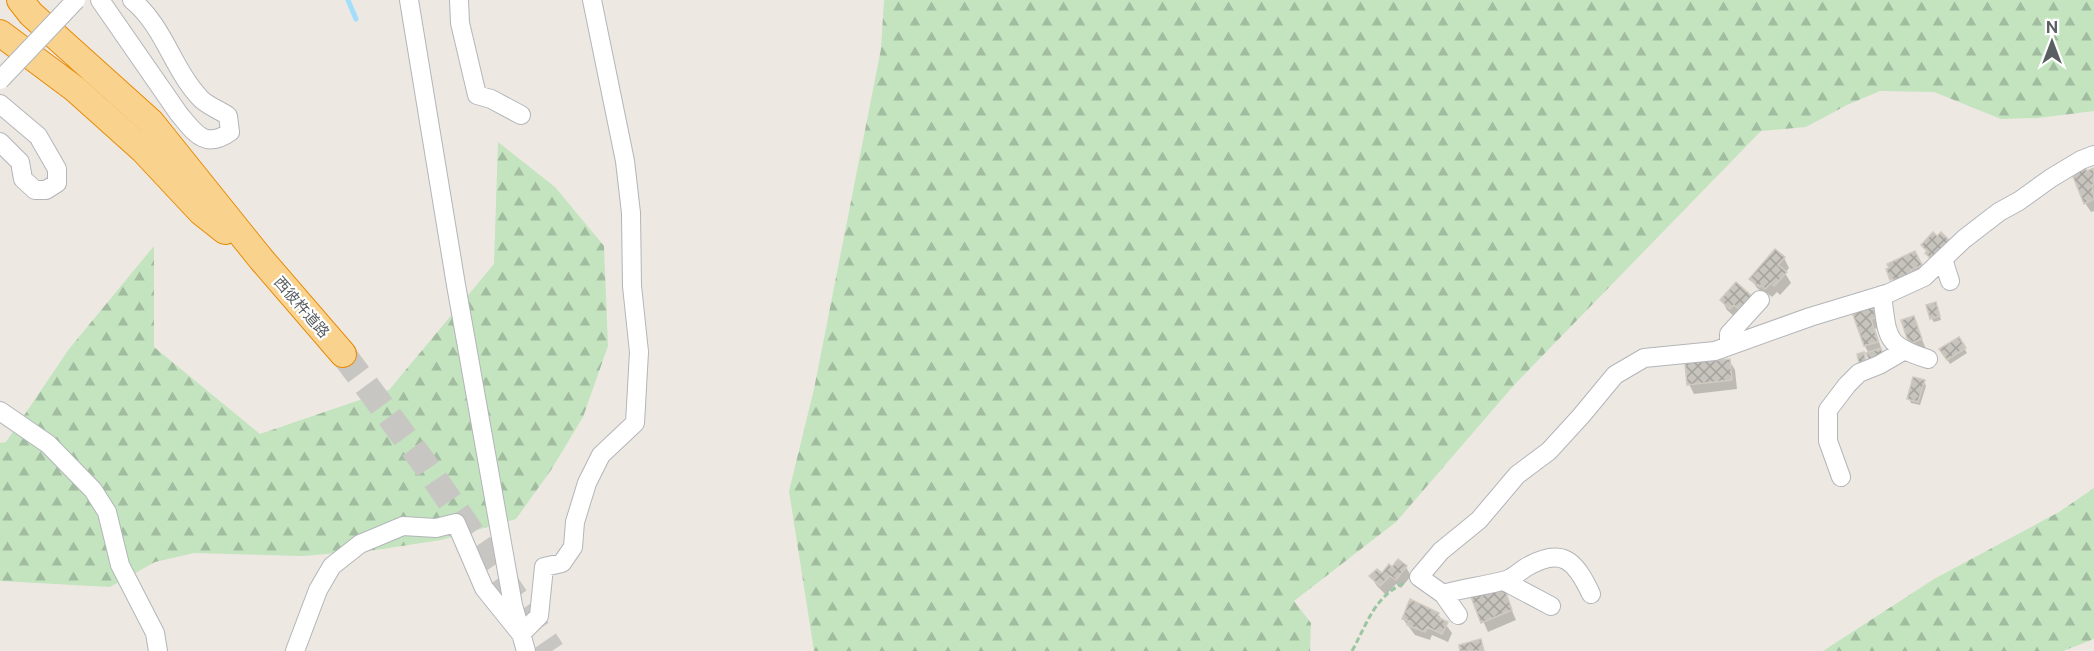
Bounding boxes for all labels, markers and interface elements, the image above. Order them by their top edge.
north arrow [2022,12,2082,72]
text: N [2046,18,2058,37]
street label: 西彼杵道路 [271,273,333,341]

